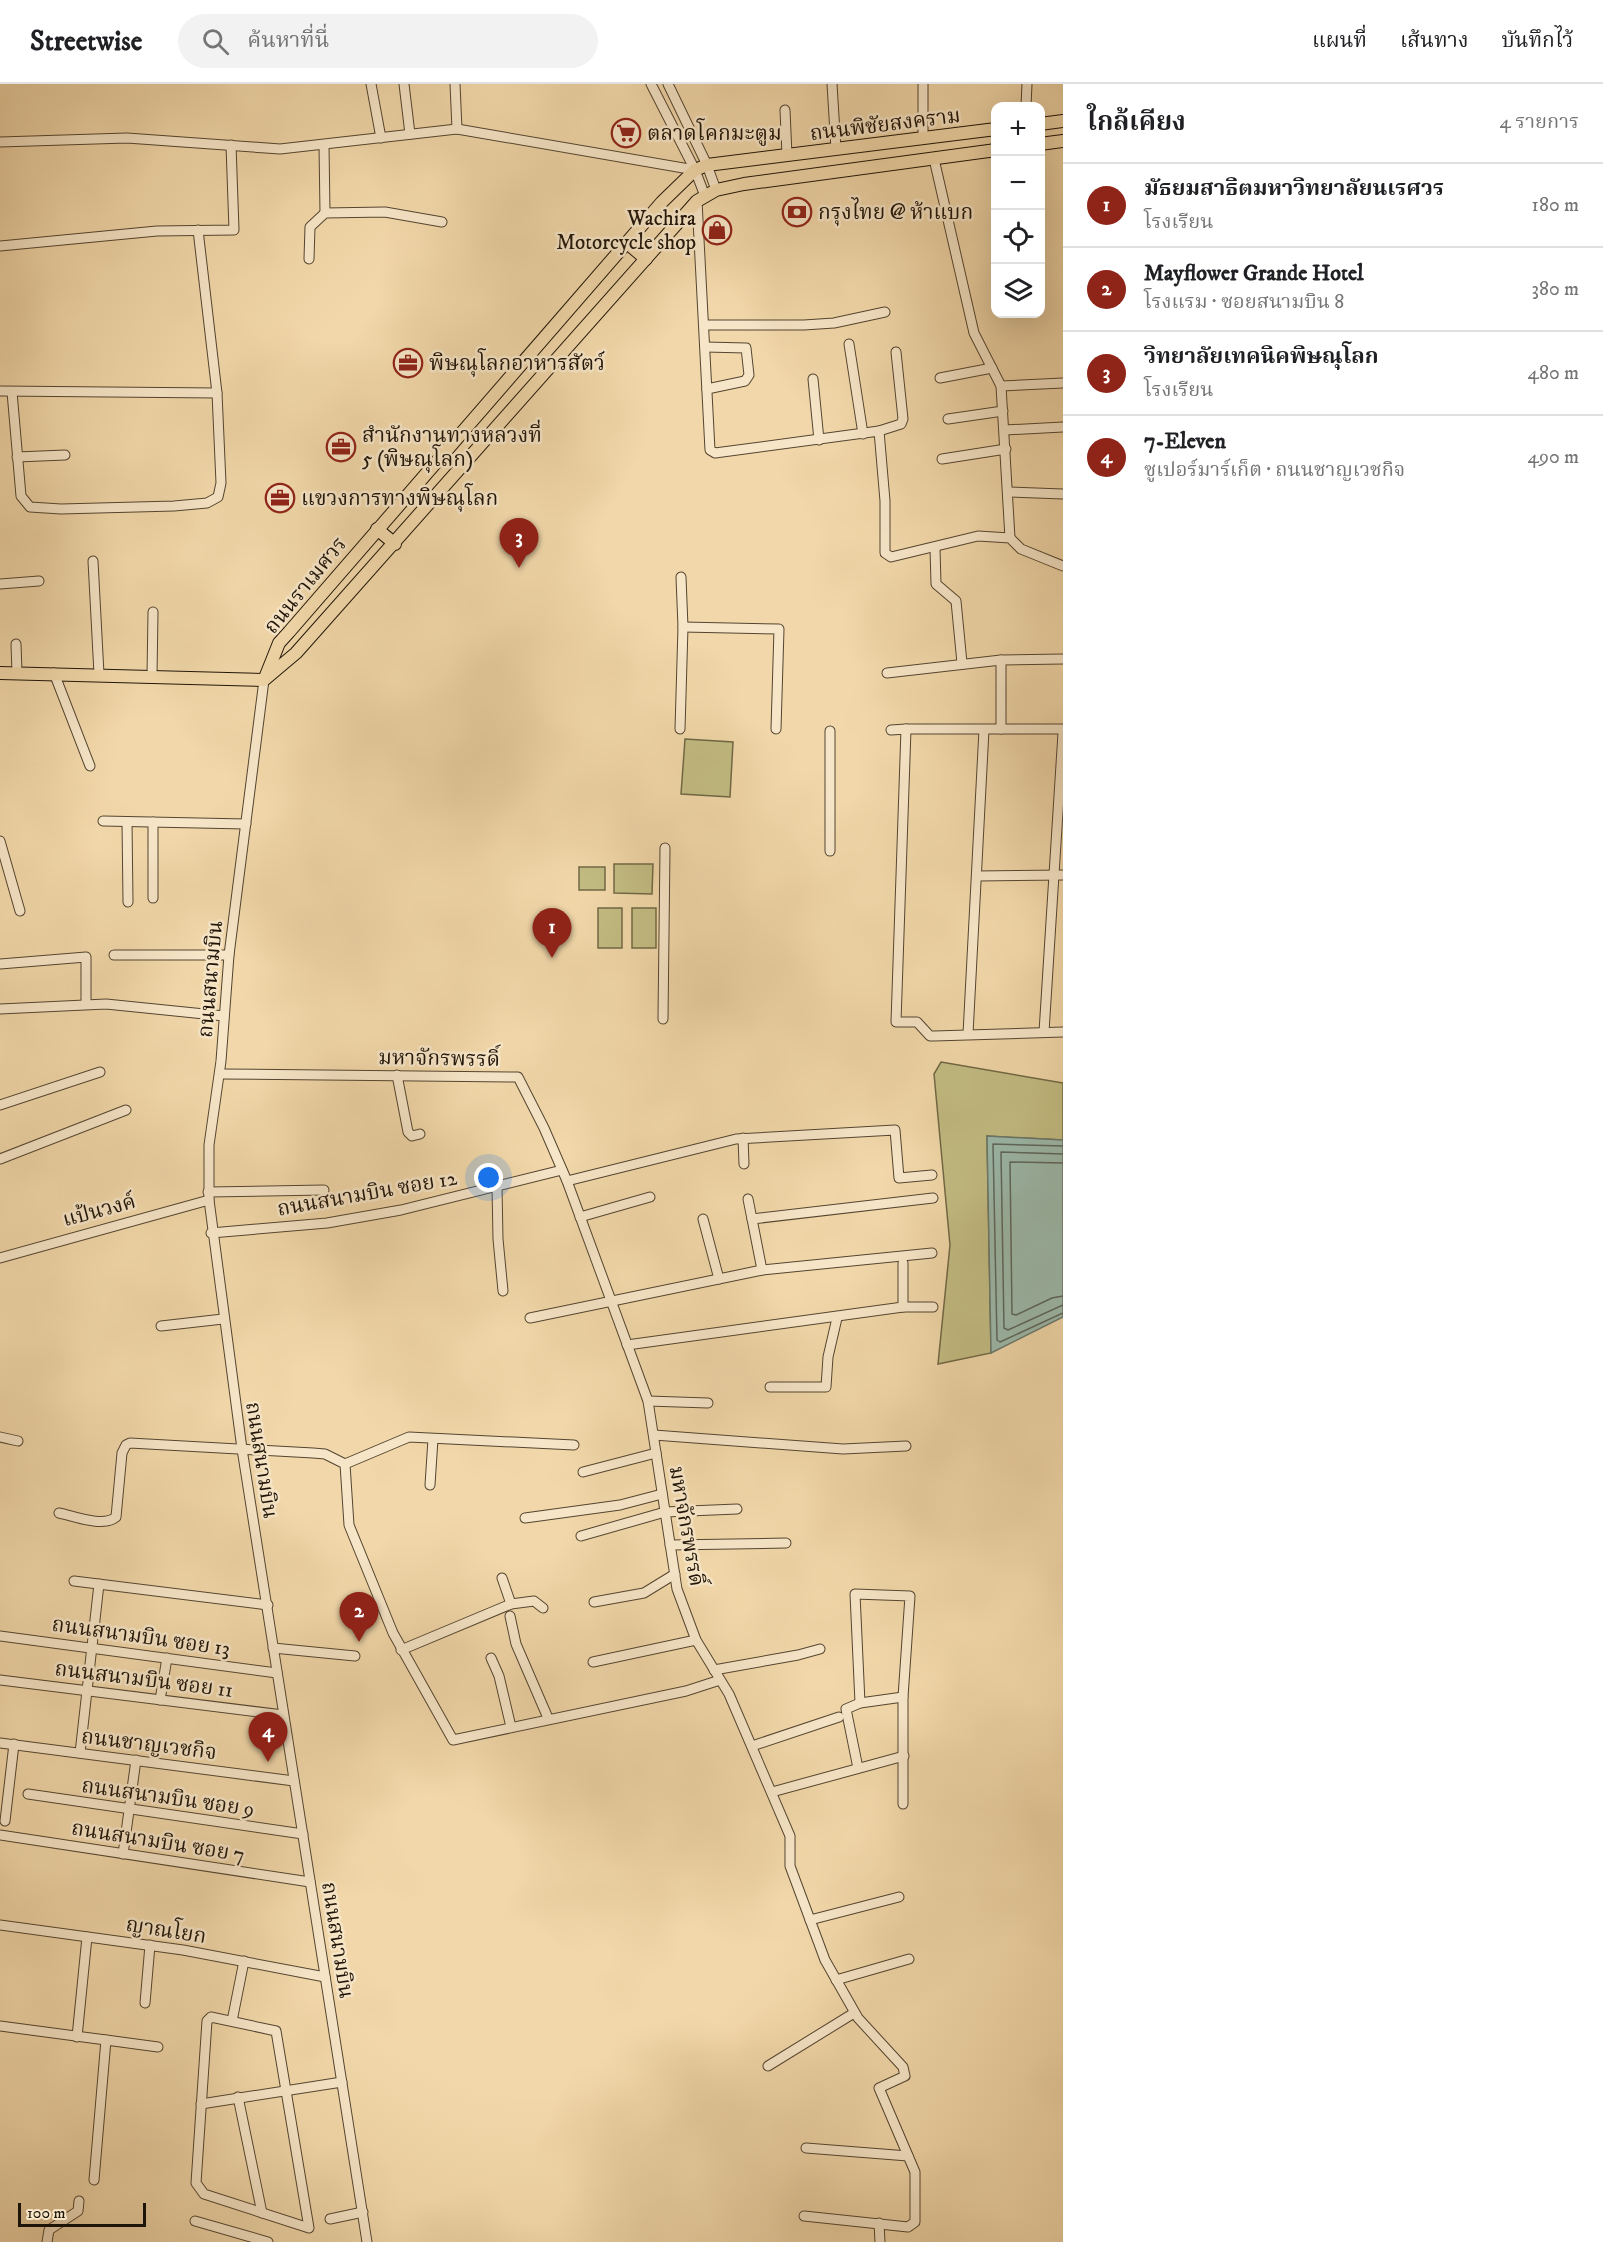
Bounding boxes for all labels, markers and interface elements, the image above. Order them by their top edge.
search box [178,14,598,68]
text: Streetwise [30,24,142,59]
icon: search [199,25,232,58]
text: ค้นหาที่นี่ [247,27,329,54]
text: แผนที่ [1312,28,1367,54]
text: เส้นทาง [1400,28,1468,54]
text: บันทึกไว้ [1501,28,1573,54]
map controls [991,102,1045,318]
button: + [991,102,1045,156]
street label: ถนนพิชัยสงคราม [808,103,962,147]
text: ใกล้เคียง [1087,106,1186,139]
text: 4 รายการ [1500,110,1579,135]
supermarket icon: ตลาดโคกมะตูม [610,117,642,149]
place label: ตลาดโคกมะตูม [647,118,782,147]
button: − [991,156,1045,210]
text: มัธยมสาธิตมหาวิทยาลัยนเรศวร [1144,175,1444,202]
text: 1 [1103,193,1110,218]
text: 180 m [1532,193,1579,218]
bank icon: กรุงไทย @ ห้าแบก [781,196,813,228]
place label: กรุงไทย @ ห้าแบก [818,197,973,226]
place label: Wachira Motorcycle shop [556,206,696,256]
button: locate [991,210,1045,264]
text: โรงเรียน [1144,210,1213,235]
shop icon: Wachira Motorcycle shop [701,214,733,246]
text: Mayflower Grande Hotel [1144,260,1364,287]
button: layers [991,264,1045,318]
text: 2 [1102,277,1111,302]
text: 380 m [1531,277,1579,302]
text: โรงแรม · ซอยสนามบิน 8 [1144,290,1344,315]
text: วิทยาลัยเทคนิคพิษณุโลก [1144,343,1379,370]
office icon: พิษณุโลกอาหารสัตว์ [392,347,424,379]
place label: พิษณุโลกอาหารสัตว์ [429,348,606,377]
text: 3 [1103,361,1110,386]
text: 480 m [1527,361,1579,386]
text: โรงเรียน [1144,378,1213,403]
place label: สำนักงานทางหลวงที่ 5 (พิษณุโลก) [362,419,542,473]
text: 7-Eleven [1144,428,1226,455]
office icon: สำนักงานทางหลวงที่ 5 (พิษณุโลก) [325,431,357,463]
text: 4 [1101,445,1112,470]
text: 490 m [1527,445,1579,470]
text: ซูเปอร์มาร์เก็ต · ถนนชาญเวชกิจ [1144,458,1405,483]
office icon: แขวงการทางพิษณุโลก [264,482,296,514]
place label: แขวงการทางพิษณุโลก [301,483,498,512]
pin: 3 [500,518,538,568]
street label: ถนนราเมศวร [259,532,353,639]
pin: 1 [532,908,572,958]
street label: ถนนสนามบิน [193,919,229,1039]
street label: มหาจักรพรรดิ์ [378,1041,501,1073]
your location [474,1163,503,1192]
street label: ถนนสนามบิน ซอย 12 [275,1165,460,1223]
street label: แป้นวงค์ [60,1188,139,1233]
street label: ถนนสนามบิน [239,1400,283,1520]
street label: มหาจักรพรรดิ์ [663,1463,713,1590]
pin: 2 [340,1592,378,1642]
street label: ถนนสนามบิน ซอย 13 [50,1612,232,1662]
street label: ถนนสนามบิน ซอย 11 [53,1656,235,1704]
pin: 4 [248,1712,288,1762]
street label: ถนนชาญเวชกิจ [80,1724,218,1766]
street label: ถนนสนามบิน ซอย 9 [80,1773,256,1823]
street label: ถนนสนามบิน ซอย 7 [69,1815,246,1869]
street label: ถนนสนามบิน [315,1880,359,2000]
street label: ญาณโยก [124,1909,208,1950]
scale bar [18,2200,146,2228]
text: 100 m [27,2203,66,2223]

